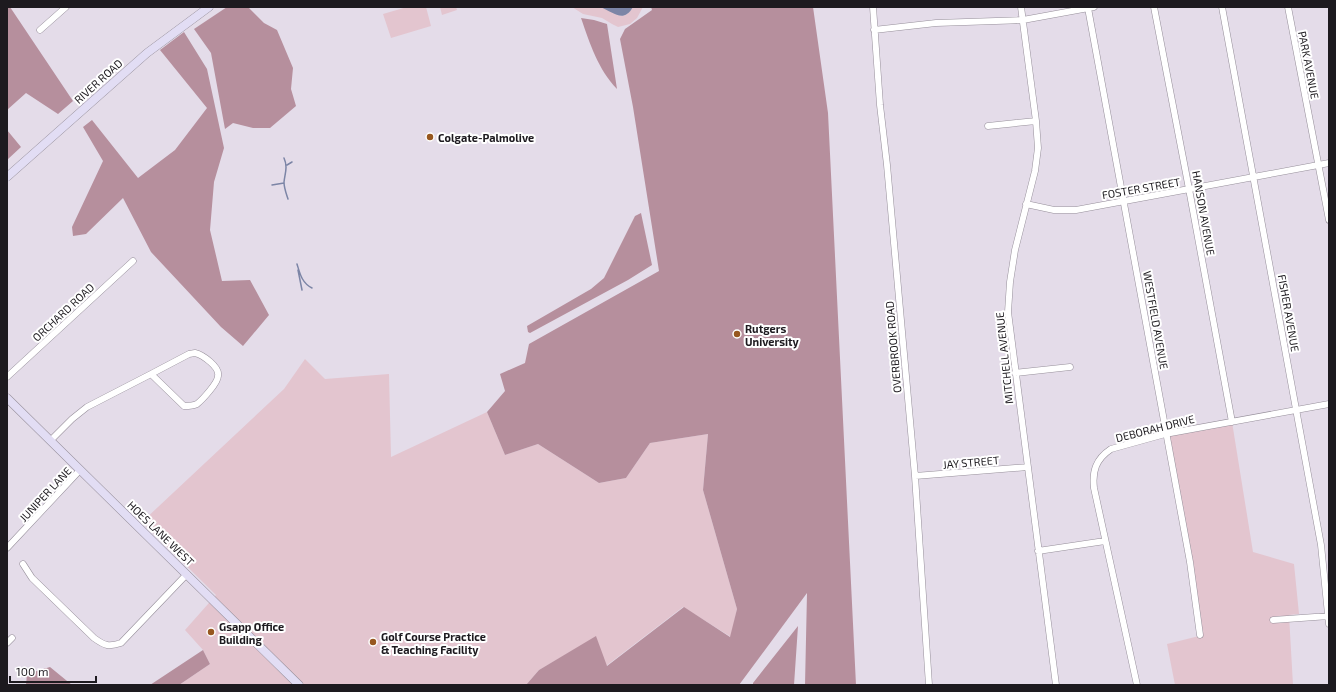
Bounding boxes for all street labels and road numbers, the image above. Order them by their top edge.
street label: PARK AVENUE [1296,30,1322,100]
street label: RIVER ROAD [71,56,125,106]
street label: HANSON AVENUE [1190,170,1218,256]
street label: FOSTER STREET [1101,175,1182,201]
street label: WESTFIELD AVENUE [1141,270,1171,370]
street label: FISHER AVENUE [1276,273,1302,353]
street label: ORCHARD ROAD [30,280,96,344]
street label: OVERBROOK ROAD [882,300,904,394]
street label: MITCHELL AVENUE [993,311,1015,405]
street label: DEBORAH DRIVE [1114,412,1196,444]
street label: JAY STREET [942,453,1000,471]
street label: JUNIPER LANE [16,464,74,524]
street label: HOES LANE WEST [125,498,197,568]

